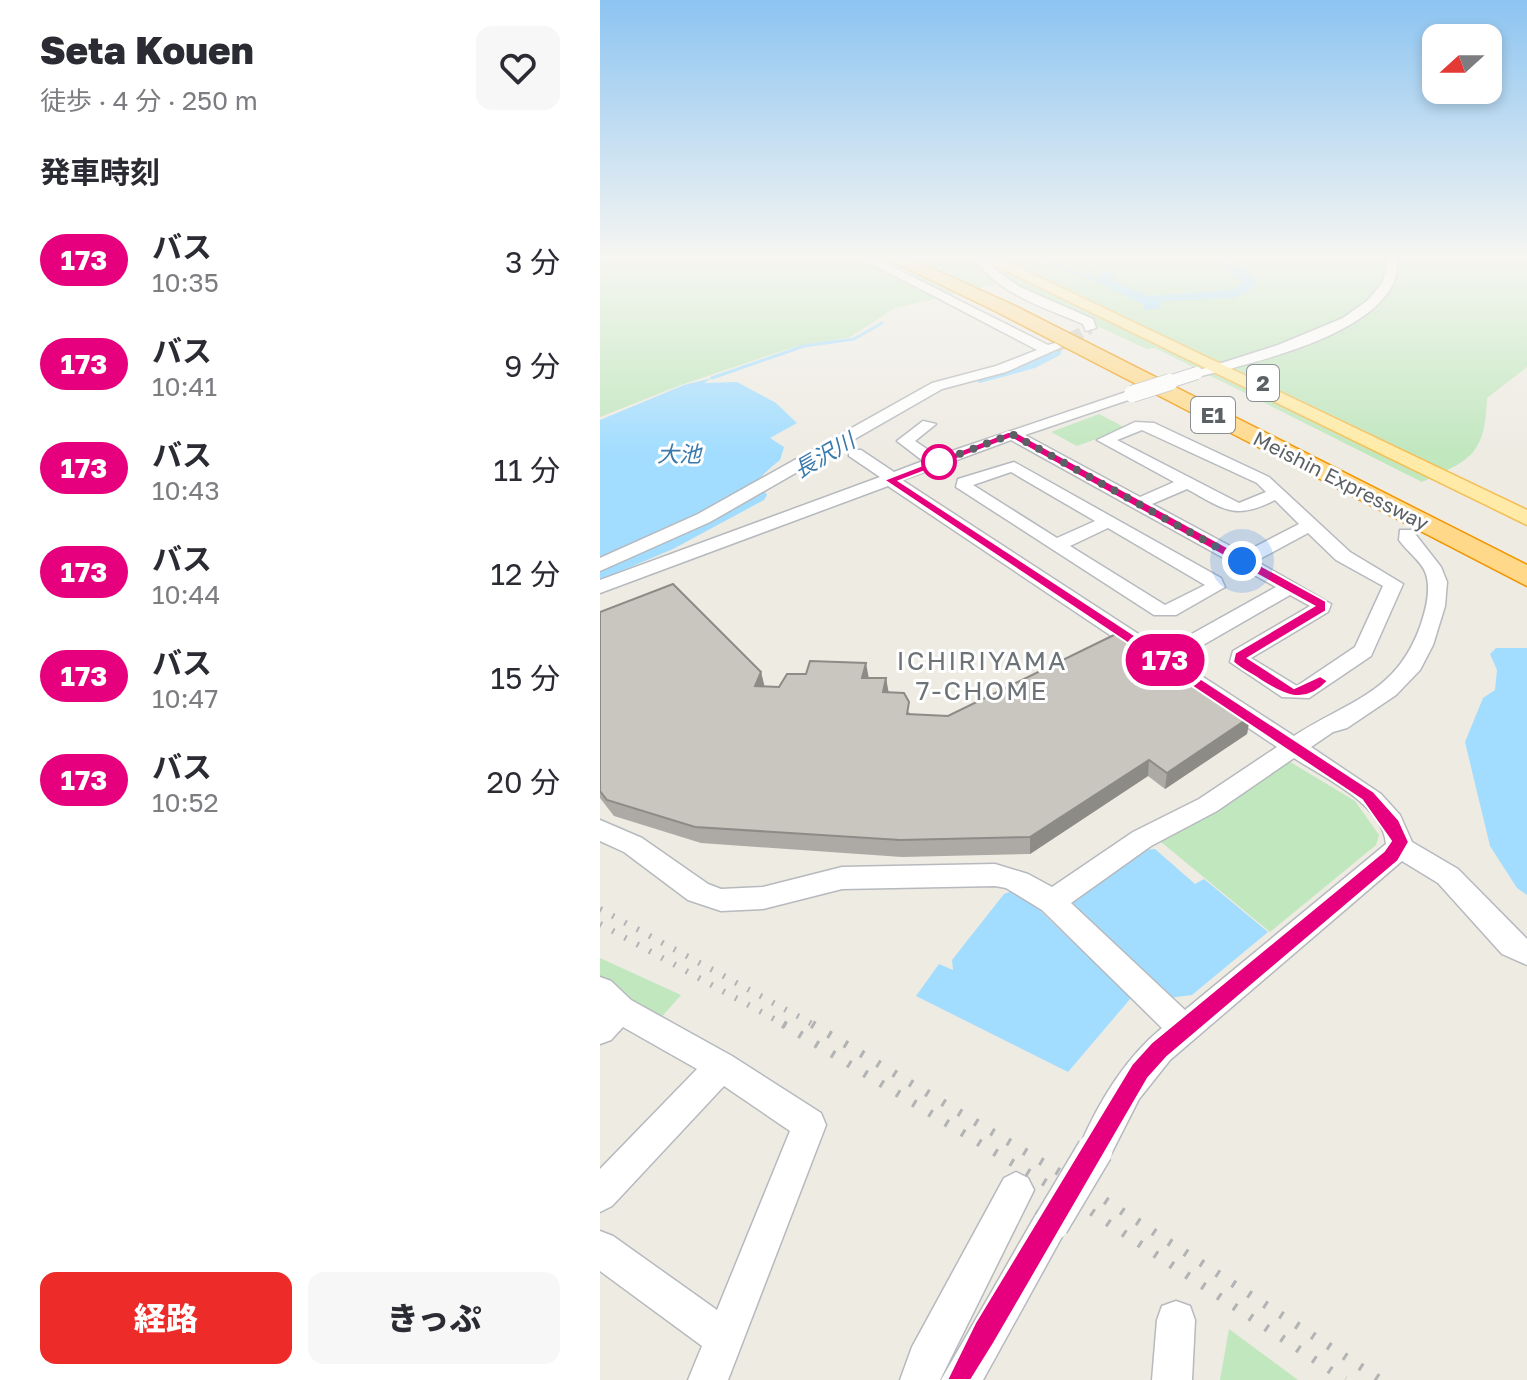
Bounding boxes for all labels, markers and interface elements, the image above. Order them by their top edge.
north arrow [1422,24,1502,104]
map controls [1422,24,1502,104]
button: heart [476,26,560,110]
text: Seta Kouen [40,27,254,72]
text: 徒歩 · 4 分 · 250 m [40,85,258,116]
text: 発車時刻 [40,154,160,190]
text: バス [152,229,212,265]
text: 173 [61,243,107,276]
text: 3 分 [505,244,560,280]
text: 10:35 [152,267,219,298]
text: バス [152,333,212,369]
text: 173 [61,347,107,380]
text: 9 分 [504,348,560,384]
road number: 2 [1247,365,1279,401]
text: 10:41 [152,371,217,402]
road number: E1 [1191,397,1235,433]
water label: 長沢川 [788,425,861,483]
street label: Meishin Expressway [1250,425,1433,535]
text: バス [152,437,212,473]
water label: 大池 [657,440,703,467]
unlabelled marker [922,445,956,479]
text: 173 [61,451,107,484]
text: 11 分 [493,452,560,488]
text: 10:43 [152,475,220,506]
text: バス [152,541,212,577]
your location [1222,541,1262,581]
text: 173 [61,555,107,588]
text: 12 分 [491,556,560,592]
text: 10:44 [152,579,220,610]
line badge: 173 [1119,634,1211,686]
text: 173 [1142,643,1188,676]
text: バス [152,645,212,681]
district label: ICHIRIYAMA 7-CHOME [897,645,1067,706]
text: 173 [61,659,107,692]
text: 15 分 [491,660,560,696]
text: 10:47 [152,683,218,714]
text: バス [152,749,212,785]
text: 173 [61,763,107,796]
text: 20 分 [487,764,560,800]
text: 10:52 [152,787,219,818]
button: 経路 [40,1272,292,1364]
button: きっぷ [308,1272,560,1364]

